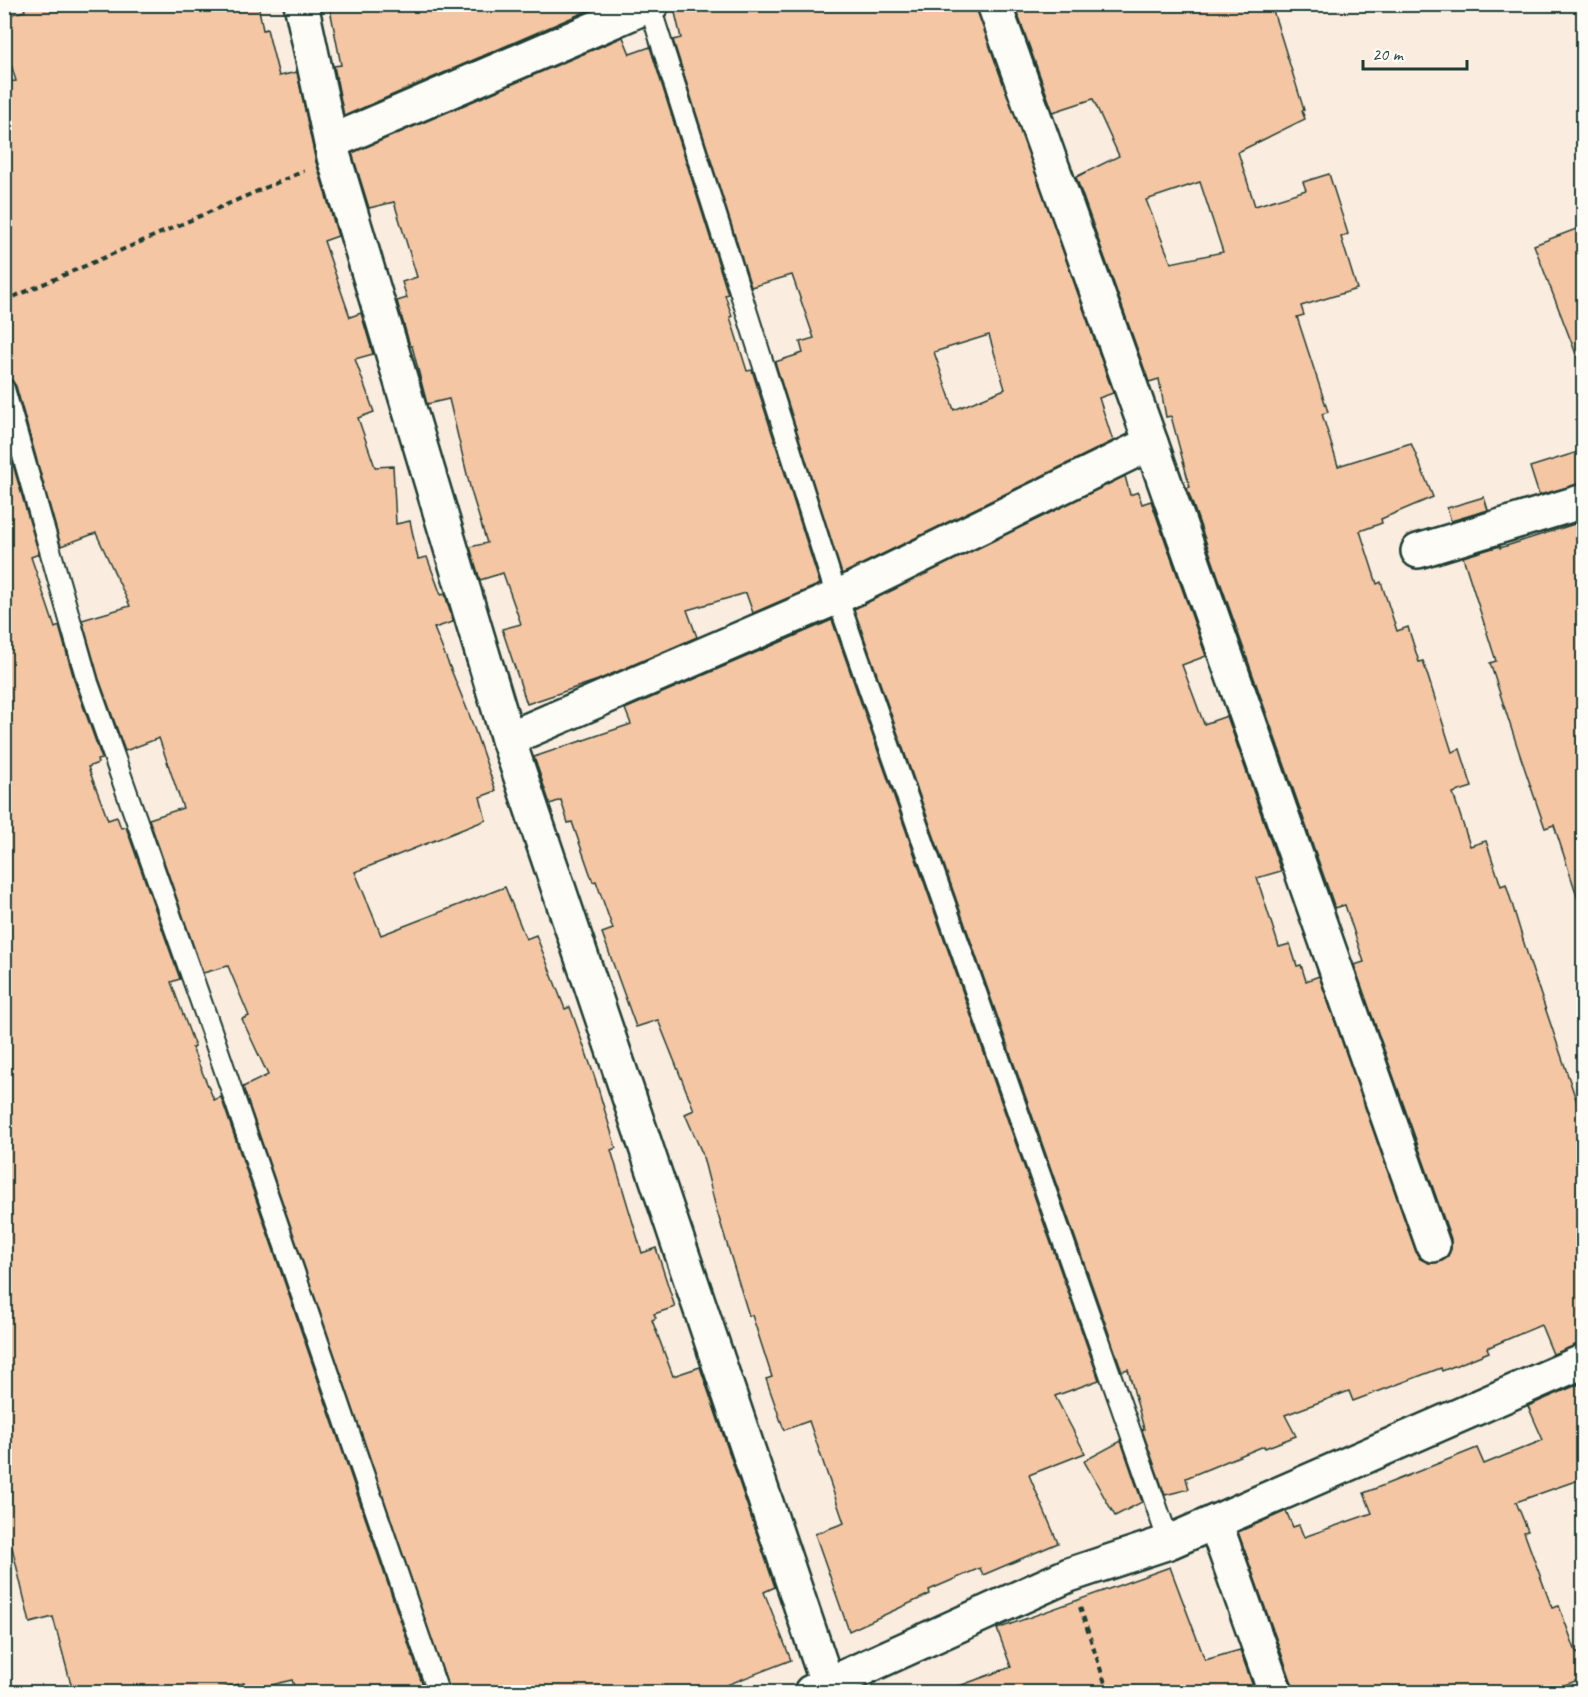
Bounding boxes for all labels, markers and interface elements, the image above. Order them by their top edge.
scale bar [1363,33,1466,71]
text: 20 m [1372,43,1405,65]

